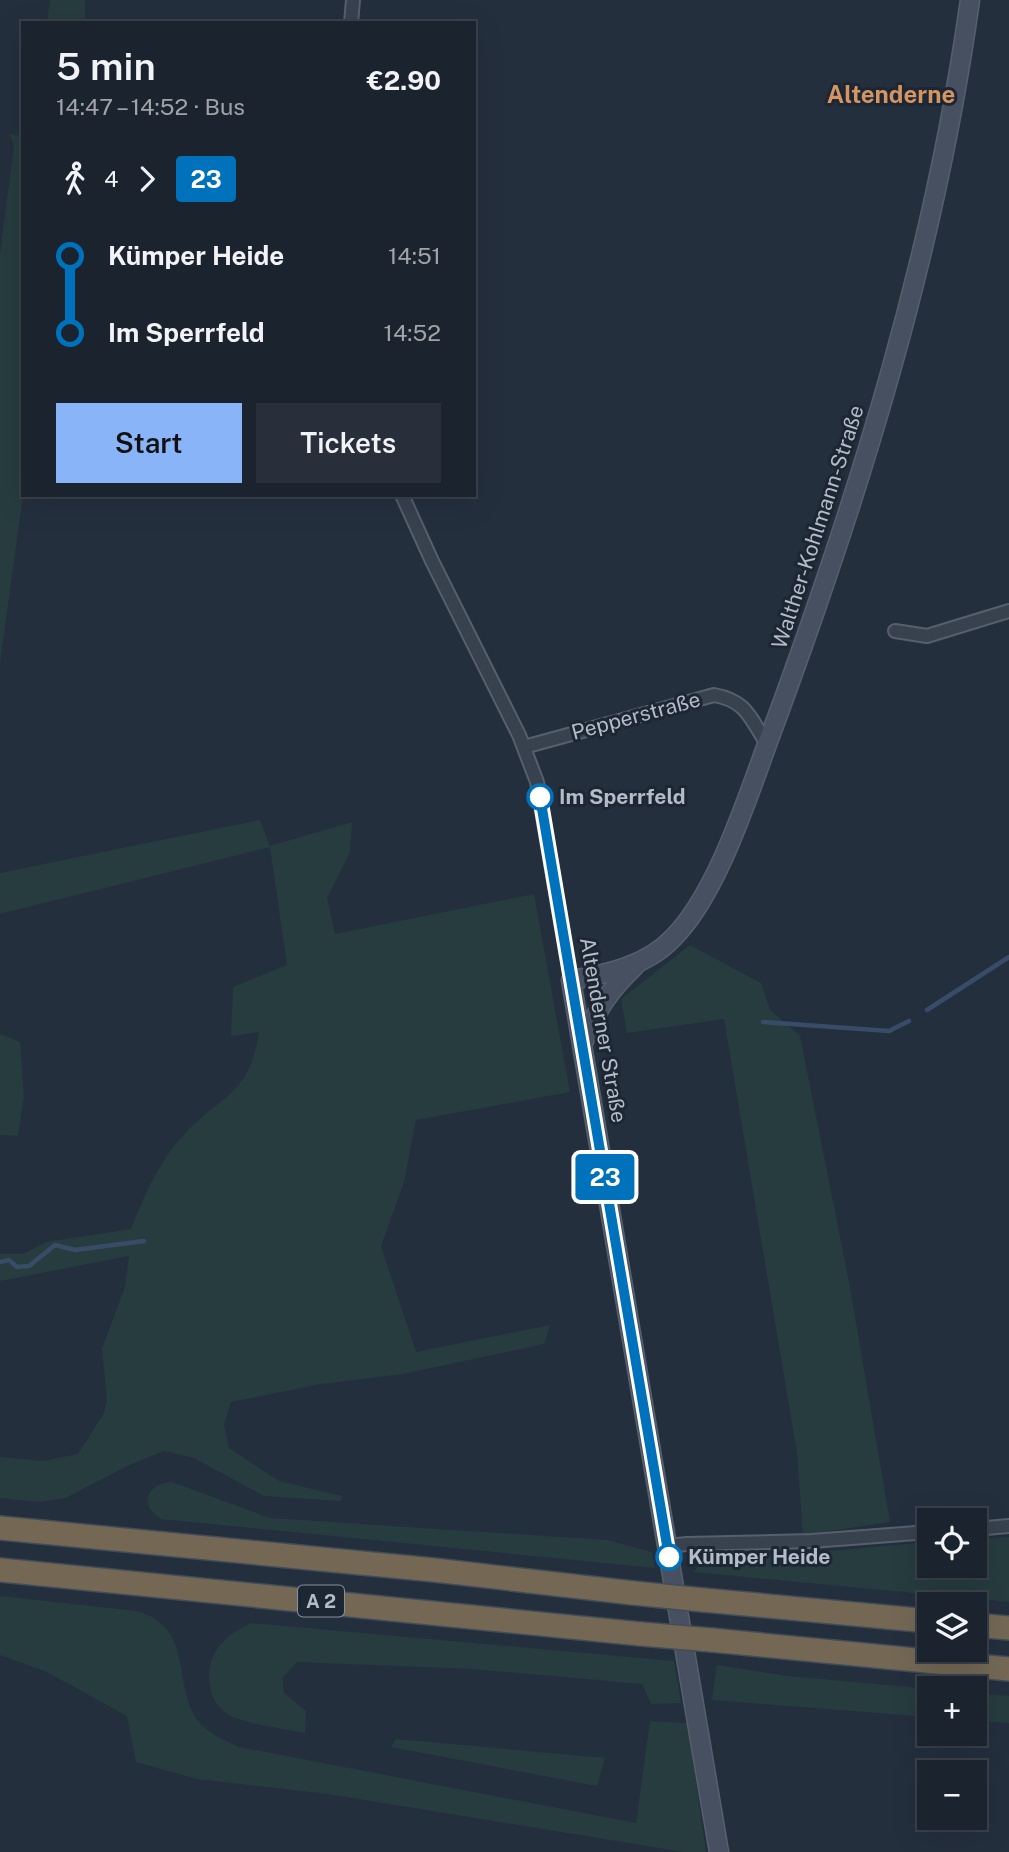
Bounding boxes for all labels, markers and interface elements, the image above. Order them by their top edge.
text: 5 min [56,44,156,89]
text: €2.90 [367,65,441,96]
district label: Altenderne [827,80,955,108]
text: 14:47 – 14:52 · Bus [56,93,245,120]
icon: walk [56,160,94,198]
icon: forward [128,160,166,198]
text: 4 [104,165,118,192]
text: 23 [190,165,222,193]
text: Kümper Heide [108,240,284,271]
text: 14:51 [388,242,441,269]
text: Im Sperrfeld [108,317,265,348]
text: 14:52 [384,319,441,346]
street label: Walther-Kohlmann-Straße [766,402,869,652]
button: Start [56,403,242,483]
button: Tickets [256,403,441,483]
street label: Pepperstraße [569,686,703,745]
marker: Im Sperrfeld [527,784,553,810]
place label: Im Sperrfeld [559,784,685,809]
street label: Altenderner Straße [575,935,632,1125]
line badge: 23 [574,1154,636,1200]
text: 23 [589,1163,621,1191]
map controls [917,1508,987,1830]
button: locate [917,1508,987,1578]
marker: Kümper Heide [656,1544,682,1570]
place label: Kümper Heide [688,1544,830,1569]
road number: A 2 [298,1586,344,1616]
button: layers [917,1592,987,1662]
button: + [917,1676,987,1746]
button: − [917,1760,987,1830]

